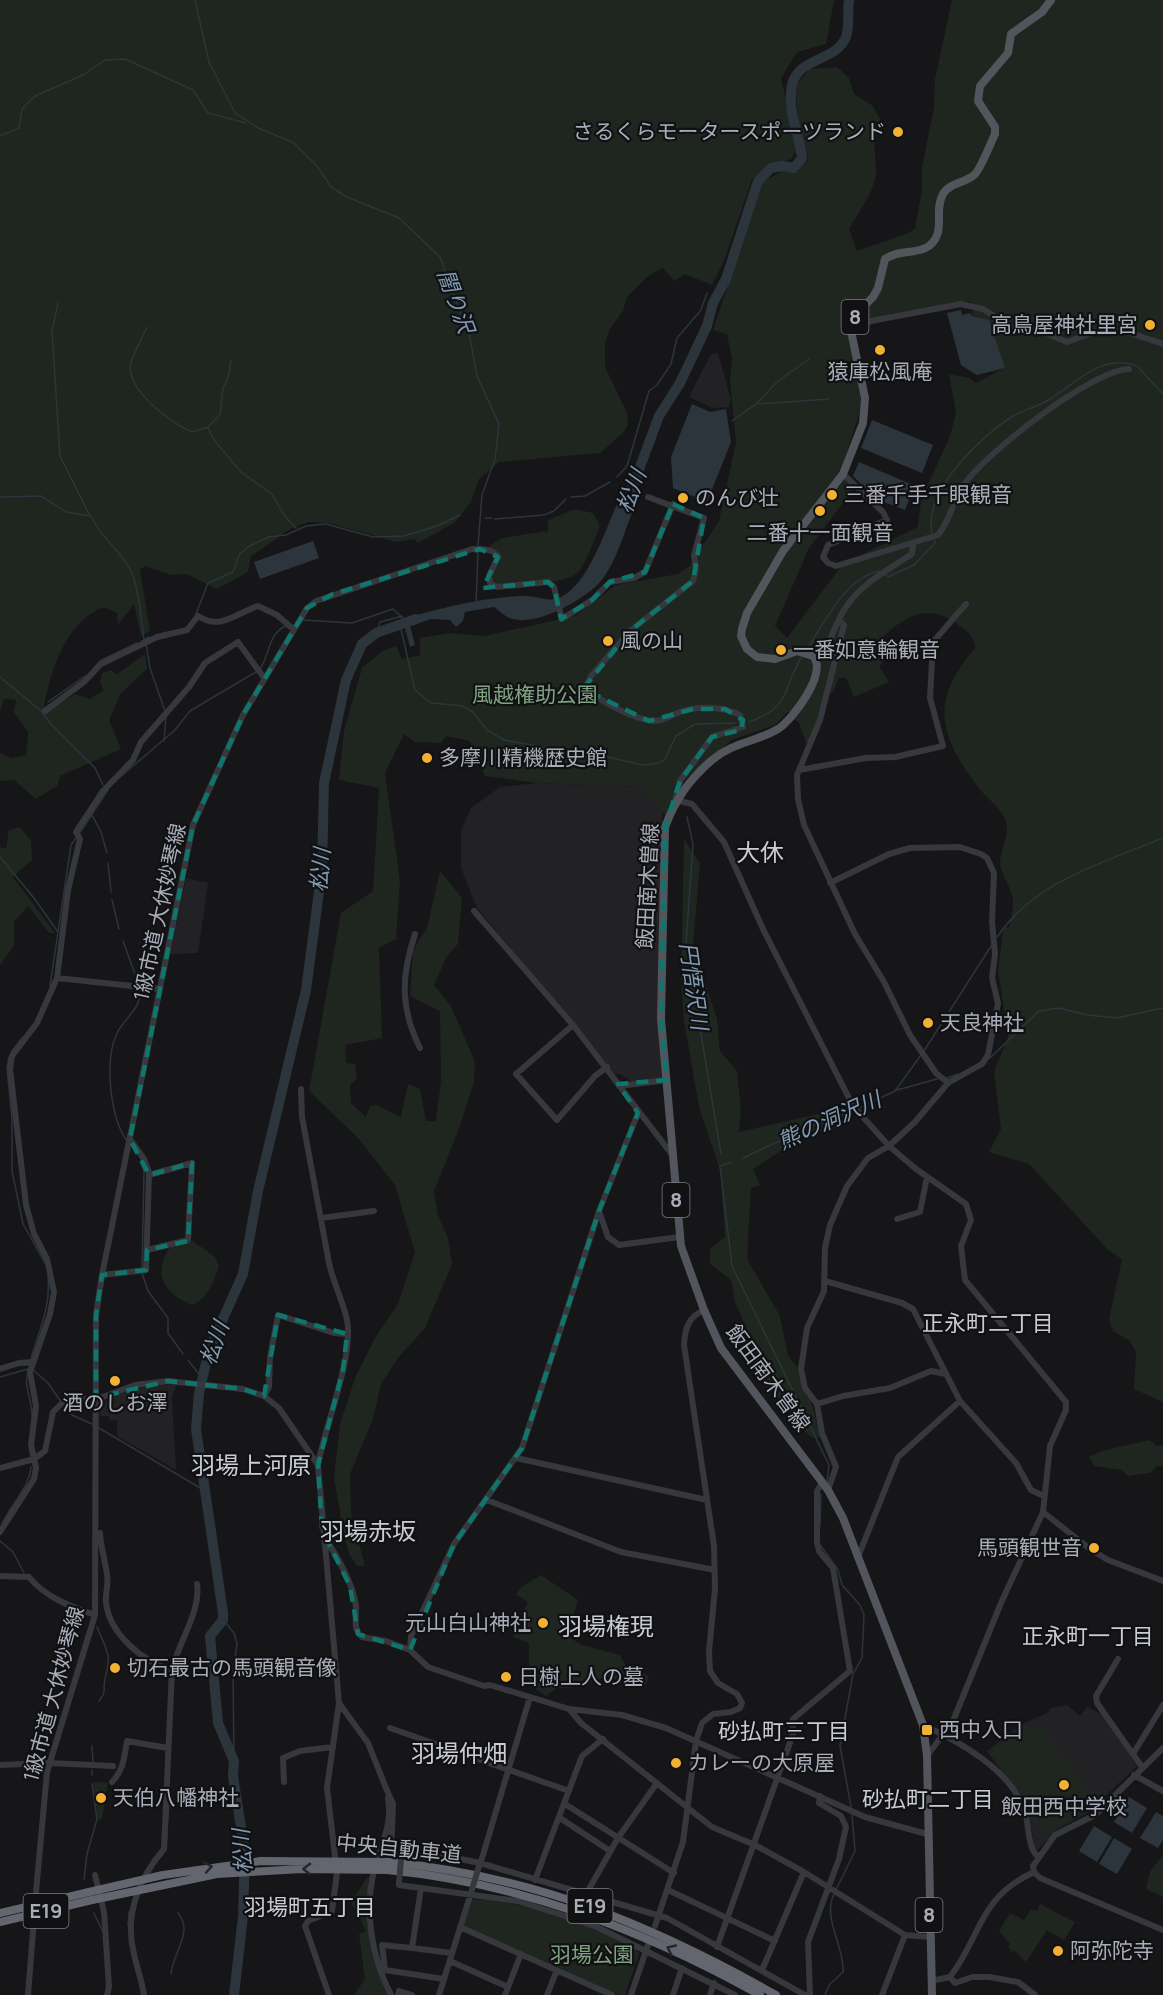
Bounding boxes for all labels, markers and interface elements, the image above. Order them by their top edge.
place label: さるくらモータースポーツランド [572,117,886,145]
marker: さるくらモータースポーツランド [891,125,905,139]
water label: 闇り沢 [431,265,482,340]
road number: 8 [842,300,868,334]
place label: 高鳥屋神社里宮 [991,310,1138,338]
marker: 高鳥屋神社里宮 [1143,318,1157,332]
marker: 猿庫松風庵 [873,343,887,357]
place label: 猿庫松風庵 [828,357,933,385]
water label: 松川 [609,463,654,517]
place label: 三番千手千眼観音 [844,480,1012,508]
place label: のんび壮 [695,483,779,511]
marker: 三番千手千眼観音 [825,488,839,502]
marker: のんび壮 [676,491,690,505]
marker: 二番十一面観音 [813,504,827,518]
place label: 二番十一面観音 [747,518,894,546]
place label: 風の山 [620,626,683,654]
marker: 風の山 [601,634,615,648]
place label: 一番如意輪観音 [793,635,940,663]
marker: 一番如意輪観音 [774,643,788,657]
park label: 風越権助公園 [472,680,598,708]
place label: 多摩川精機歴史館 [439,743,607,771]
marker: 多摩川精機歴史館 [420,751,434,765]
street label: 1級市道 大休妙琴線 [127,821,191,1003]
street label: 飯田南木曽線 [630,822,664,950]
district label: 大休 [736,835,784,868]
water label: 松川 [303,845,337,893]
water label: 円悟沢川 [673,940,715,1034]
place label: 天良神社 [940,1008,1024,1036]
marker: 天良神社 [921,1016,935,1030]
water label: 熊の洞沢川 [773,1083,887,1156]
road number: 8 [662,1183,690,1217]
district label: 正永町二丁目 [922,1308,1054,1338]
water label: 松川 [192,1315,236,1369]
street label: 飯田南木曽線 [720,1318,817,1437]
marker: 酒のしお澤 [108,1374,122,1388]
place label: 酒のしお澤 [63,1388,168,1416]
district label: 羽場上河原 [191,1448,311,1481]
district label: 羽場赤坂 [320,1514,416,1547]
place label: 馬頭観世音 [977,1533,1082,1561]
marker: 馬頭観世音 [1087,1541,1101,1555]
street label: 1級市道 大休妙琴線 [16,1603,90,1784]
place label: 元山白山神社 [405,1608,531,1636]
district label: 羽場権現 [558,1609,654,1642]
marker: 元山白山神社 [536,1616,550,1630]
district label: 正永町一丁目 [1022,1621,1154,1651]
place label: 切石最古の馬頭観音像 [127,1653,337,1681]
marker: 切石最古の馬頭観音像 [108,1661,122,1675]
place label: 日樹上人の墓 [518,1662,644,1690]
marker: 日樹上人の墓 [499,1670,513,1684]
place label: 西中入口 [939,1715,1023,1743]
district label: 砂払町三丁目 [718,1716,850,1746]
marker: 西中入口 [920,1723,934,1737]
district label: 羽場仲畑 [411,1736,507,1769]
place label: カレーの大原屋 [688,1748,835,1776]
marker: カレーの大原屋 [669,1756,683,1770]
marker: 飯田西中学校 [1057,1778,1071,1792]
place label: 天伯八幡神社 [113,1783,239,1811]
district label: 砂払町二丁目 [862,1784,994,1814]
marker: 天伯八幡神社 [94,1791,108,1805]
place label: 飯田西中学校 [1001,1792,1127,1820]
water label: 松川 [225,1826,258,1874]
street label: 中央自動車道 [335,1827,463,1869]
one-way arrow [202,1861,212,1874]
one-way arrow [303,1863,312,1875]
road number: E19 [568,1889,612,1923]
district label: 羽場町五丁目 [244,1892,376,1922]
road number: E19 [24,1894,68,1928]
road number: 8 [916,1898,942,1932]
place label: 阿弥陀寺 [1070,1936,1154,1964]
park label: 羽場公園 [550,1940,634,1968]
one-way arrow [666,1944,677,1956]
marker: 阿弥陀寺 [1051,1944,1065,1958]

